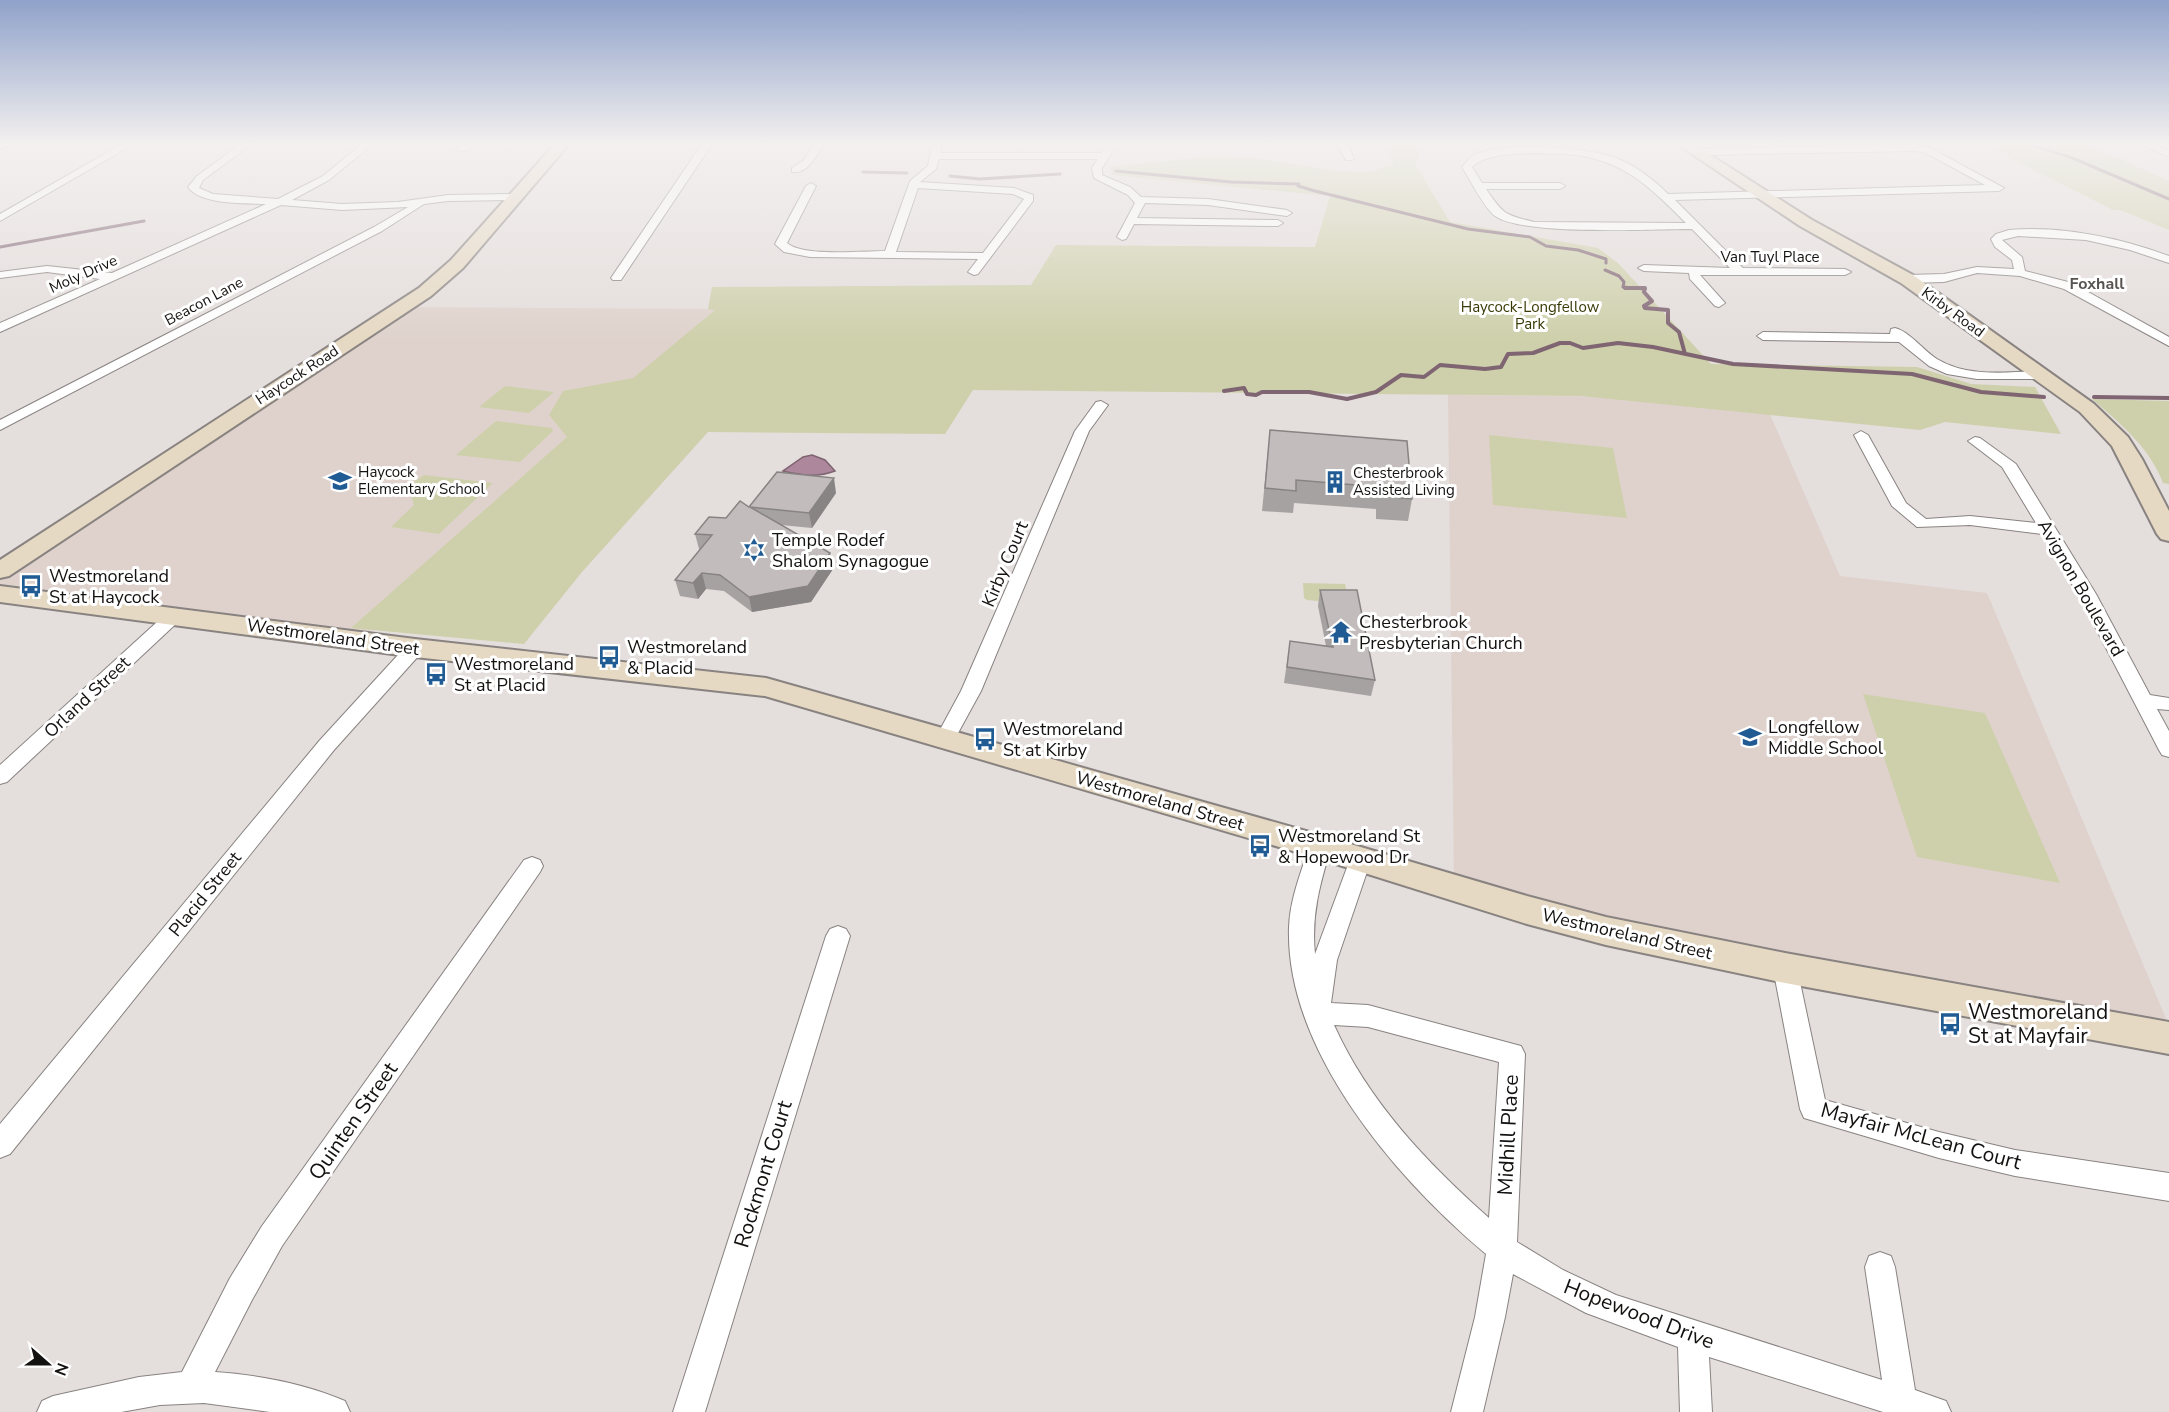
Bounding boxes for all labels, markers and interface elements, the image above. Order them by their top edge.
street label: Van Tuyl Place [1720,247,1819,267]
street label: Moly Drive [46,250,120,298]
street label: Beacon Lane [161,272,247,330]
district label: Foxhall [2070,273,2124,295]
street label: Kirby Road [1917,282,1989,342]
park label: Haycock-Longfellow Park [1461,297,1600,334]
street label: Haycock Road [252,341,342,409]
place label: Haycock Elementary School [358,462,485,499]
place label: Chesterbrook Assisted Living [1353,463,1455,500]
school or university icon: Haycock Elementary School [327,468,353,494]
building icon: Chesterbrook Assisted Living [1322,469,1348,495]
street label: Avignon Boulevard [2032,515,2130,661]
street label: Kirby Court [976,517,1034,611]
place label: Temple Rodef Shalom Synagogue [772,528,929,573]
synagogue icon: Temple Rodef Shalom Synagogue [741,537,767,563]
place label: Westmoreland St at Haycock [49,564,169,609]
bus stop icon: Westmoreland St at Haycock [18,573,44,599]
place label: Chesterbrook Presbyterian Church [1359,610,1523,655]
street label: Westmoreland Street [245,613,421,661]
temple icon: Chesterbrook Presbyterian Church [1328,619,1354,645]
place label: Westmoreland & Placid [627,635,747,680]
bus stop icon: Westmoreland & Placid [596,644,622,670]
street label: Orland Street [39,650,136,743]
place label: Westmoreland St at Placid [454,652,574,697]
bus stop icon: Westmoreland St at Placid [423,661,449,687]
place label: Longfellow Middle School [1768,715,1884,760]
place label: Westmoreland St at Kirby [1003,717,1123,762]
school or university icon: Longfellow Middle School [1737,724,1763,750]
bus stop icon: Westmoreland St at Kirby [972,726,998,752]
street label: Westmoreland Street [1073,766,1248,837]
place label: Westmoreland St & Hopewood Dr [1278,824,1421,869]
bus stop icon: Westmoreland St & Hopewood Dr [1247,833,1273,859]
street label: Placid Street [163,846,247,942]
street label: Westmoreland Street [1540,903,1715,965]
place label: Westmoreland St at Mayfair [1968,998,2108,1050]
bus stop icon: Westmoreland St at Mayfair [1937,1011,1963,1037]
street label: Quinten Street [302,1056,404,1185]
street label: Midhill Place [1491,1074,1525,1196]
street label: Rockmont Court [727,1096,799,1251]
street label: Mayfair McLean Court [1818,1096,2025,1176]
street label: Hopewood Drive [1560,1272,1718,1356]
north arrow [18,1334,78,1394]
text: N [49,1359,73,1379]

